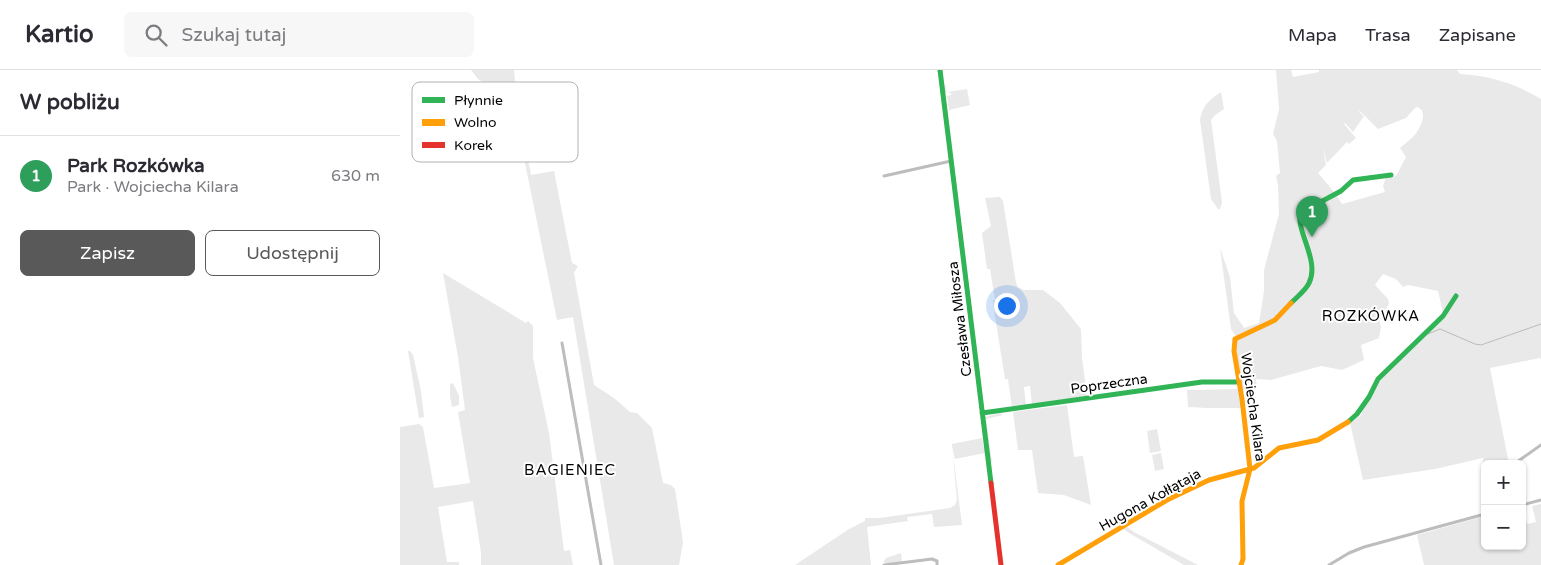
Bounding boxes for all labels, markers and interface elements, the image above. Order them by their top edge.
search box [124,12,474,57]
text: Kartio [25,20,94,49]
icon: search [142,21,170,49]
text: Szukaj tutaj [182,24,286,46]
text: Mapa [1288,24,1337,46]
text: Trasa [1365,24,1411,46]
text: Zapisane [1439,24,1516,46]
legend [412,82,578,162]
text: W pobliżu [20,90,120,115]
text: Płynnie [454,92,503,109]
text: Wolno [454,114,497,131]
text: Korek [454,137,493,154]
text: Park Rozkówka [67,155,205,177]
text: 1 [31,166,41,186]
text: 630 m [331,166,380,186]
text: Park · Wojciecha Kilara [67,177,239,197]
pin: 1 [1296,196,1328,237]
button: Zapisz [20,230,195,276]
button: Udostępnij [205,230,380,276]
street label: Czesława Miłosza [945,260,975,378]
your location [994,293,1020,319]
district label: ROZKÓWKA [1322,307,1420,325]
street label: Wojciecha Kilara [1237,352,1269,462]
street label: Poprzeczna [1069,370,1149,398]
map controls [1481,460,1526,550]
button: + [1481,460,1526,505]
district label: BAGIENIEC [524,461,616,479]
street label: Hugona Kołłątaja [1096,465,1204,535]
button: − [1481,505,1526,550]

